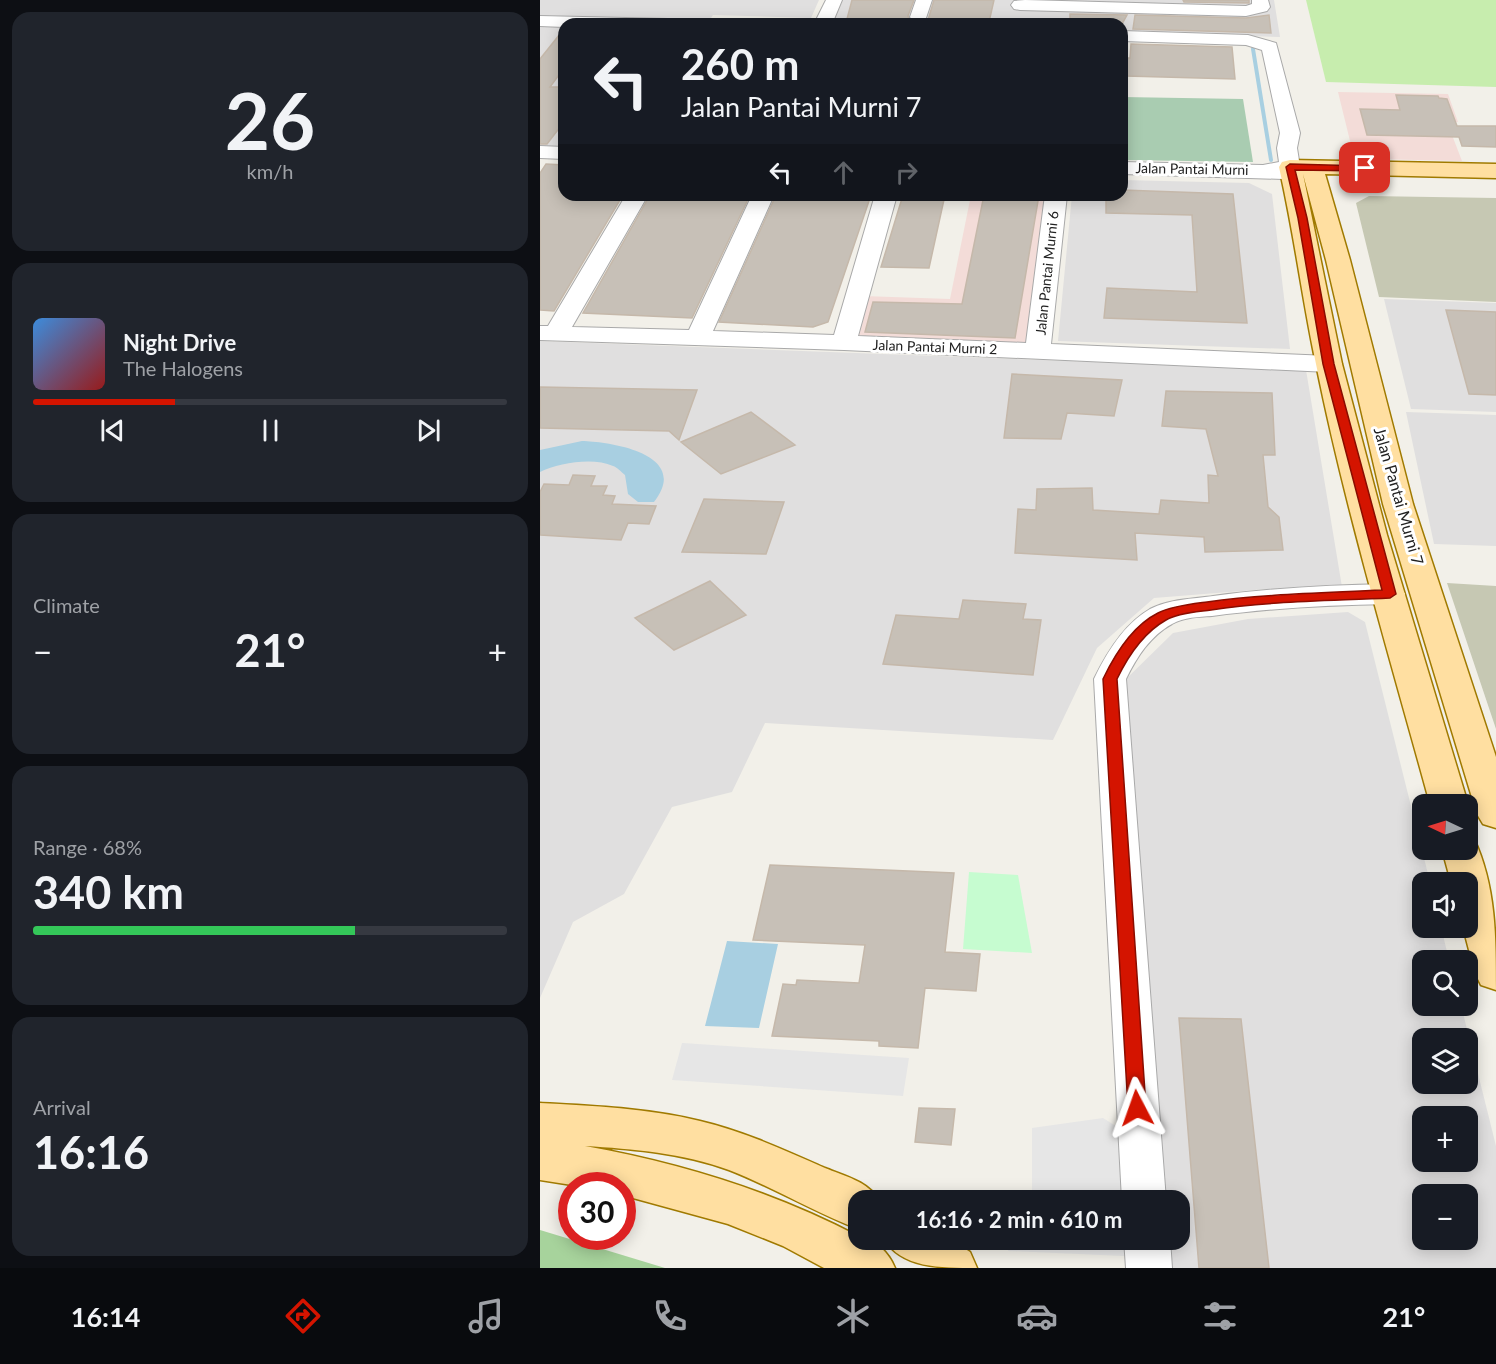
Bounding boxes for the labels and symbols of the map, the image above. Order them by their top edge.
pin [1339,142,1390,193]
street label: Jalan Pantai Murni [1135,159,1249,178]
street label: Jalan Pantai Murni 6 [1032,210,1061,336]
street label: Jalan Pantai Murni 2 [872,336,998,357]
street label: Jalan Pantai Murni 7 [1371,425,1428,567]
north arrow [1412,794,1478,860]
position arrow [1105,1076,1169,1140]
speed limit sign: 30 [558,1172,636,1250]

